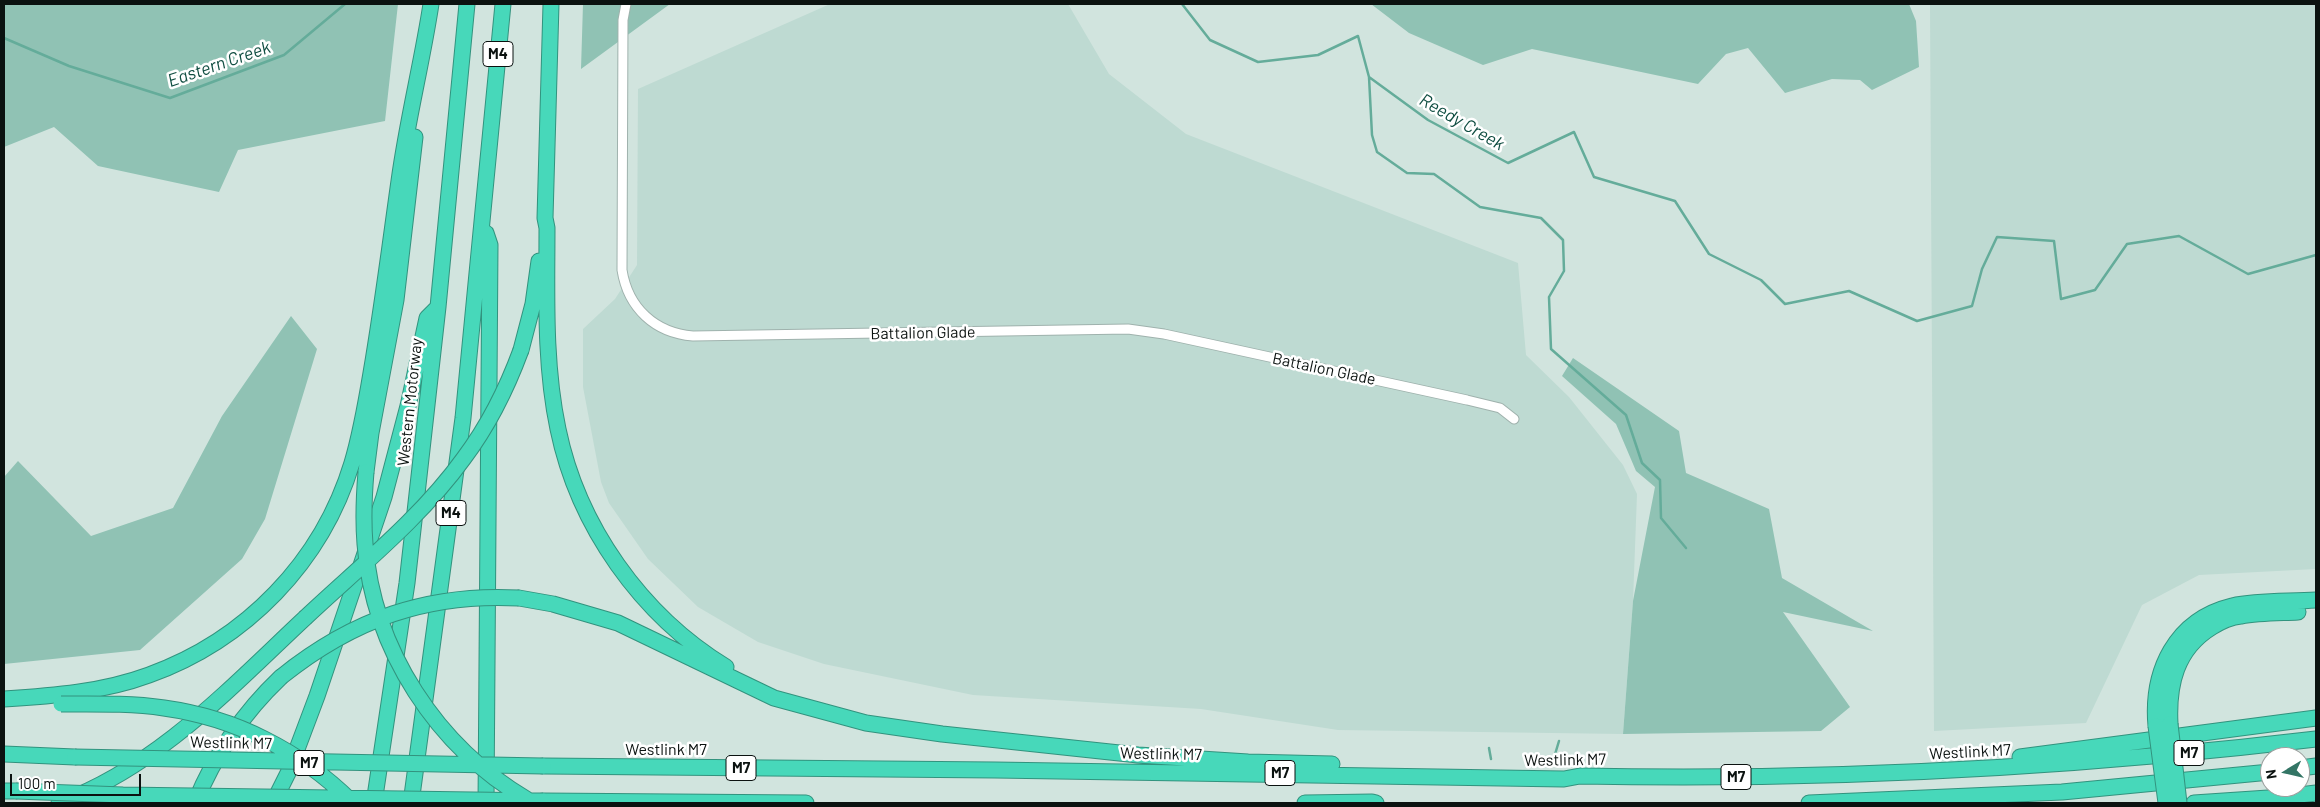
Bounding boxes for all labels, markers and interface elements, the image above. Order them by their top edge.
water label: Eastern Creek [165,36,273,92]
road number: M4 [483,42,513,66]
water label: Reedy Creek [1416,89,1508,155]
street label: Battalion Glade [870,322,976,344]
street label: Western Motorway [394,337,426,467]
street label: Battalion Glade [1271,349,1377,389]
road number: M4 [436,500,466,526]
street label: Westlink M7 [190,733,272,753]
street label: Westlink M7 [625,740,707,760]
street label: Westlink M7 [1929,740,2011,764]
road number: M7 [2174,740,2204,766]
street label: Westlink M7 [1120,744,1202,764]
north arrow [2260,747,2310,797]
road number: M7 [294,750,324,776]
street label: Westlink M7 [1524,750,1606,770]
road number: M7 [726,756,756,780]
road number: M7 [1265,760,1295,786]
scale bar [12,764,144,796]
road number: M7 [1721,764,1751,790]
text: N [2262,768,2280,780]
text: 100 m [18,774,56,792]

